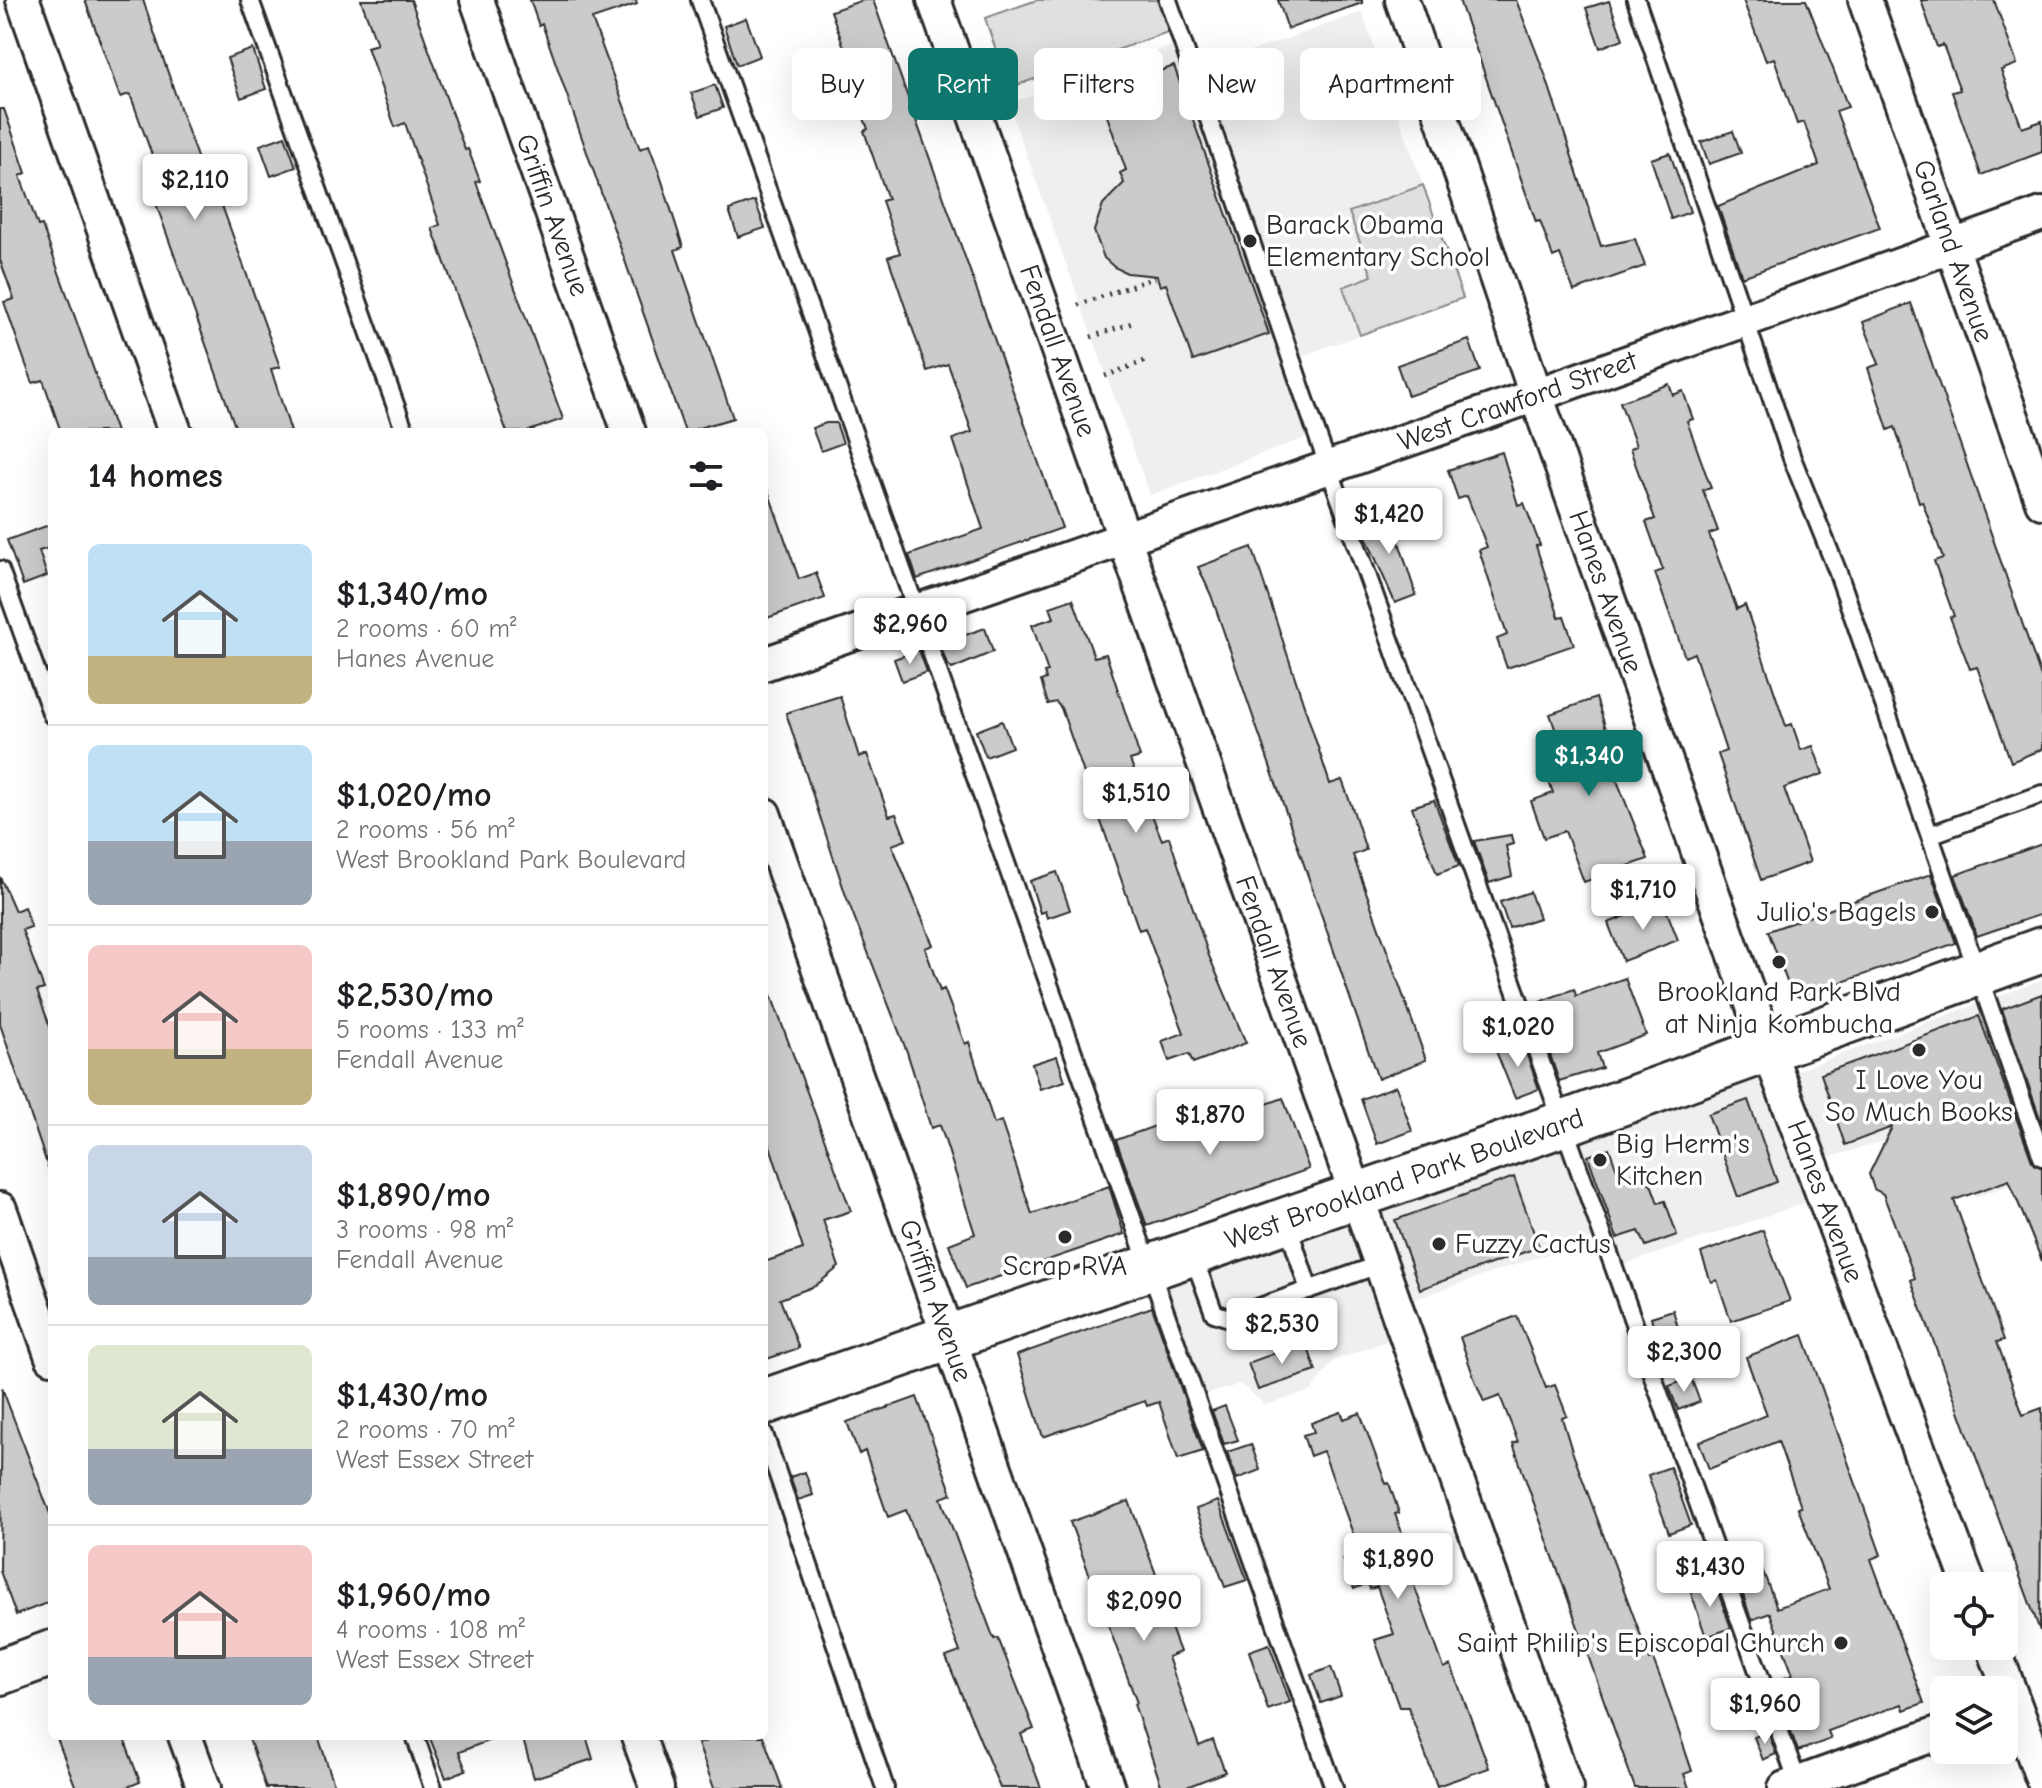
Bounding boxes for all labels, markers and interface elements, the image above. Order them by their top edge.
chip: Buy [792,48,892,120]
chip: Rent [908,48,1018,120]
chip: Filters [1034,48,1163,120]
chip: New [1179,48,1284,120]
chip: Apartment [1300,48,1481,120]
street label: Griffin Avenue [509,130,596,300]
pin: $2,110 [130,154,260,222]
street label: Garland Avenue [1907,155,2000,346]
text: $2,110 [161,165,229,195]
place label: Barack Obama Elementary School [1266,209,1490,273]
marker: Barack Obama Elementary School [1241,232,1259,250]
street label: Fendall Avenue [1013,260,1103,441]
street label: West Crawford Street [1394,344,1642,458]
icon: filters [684,454,728,498]
text: 14 homes [88,456,223,496]
pin: $1,420 [1324,488,1454,556]
text: $1,420 [1354,499,1424,529]
street label: Hanes Avenue [1562,506,1649,678]
text: $1,340/mo [336,574,488,614]
icon: home [152,576,248,672]
pin: $2,960 [845,598,975,666]
text: $2,960 [872,609,948,639]
text: 2 rooms · 60 m² [336,614,517,644]
text: Hanes Avenue [336,644,494,674]
pin: $1,340 [1524,730,1654,798]
text: $1,340 [1554,741,1624,771]
pin: $1,510 [1071,767,1201,835]
text: $1,020/mo [336,775,492,815]
icon: home [152,777,248,873]
text: $1,510 [1101,778,1171,808]
text: 2 rooms · 56 m² [336,815,515,845]
text: West Brookland Park Boulevard [336,845,686,875]
pin: $1,710 [1578,864,1708,932]
street label: Fendall Avenue [1229,871,1319,1052]
text: $1,710 [1609,875,1677,905]
place label: Julio's Bagels [1757,896,1916,928]
marker: Julio's Bagels [1923,903,1941,921]
marker: Brookland Park Blvd at Ninja Kombucha [1770,953,1788,971]
text: $2,530/mo [336,975,494,1015]
place label: Brookland Park Blvd at Ninja Kombucha [1657,976,1901,1040]
icon: home [152,977,248,1073]
pin: $1,020 [1453,1001,1583,1069]
text: $1,020 [1481,1012,1555,1042]
text: 5 rooms · 133 m² [336,1015,524,1045]
marker: I Love You So Much Books [1910,1041,1928,1059]
text: Fendall Avenue [336,1045,503,1075]
place label: I Love You So Much Books [1825,1064,2013,1128]
pin: $1,870 [1145,1089,1275,1157]
text: $1,870 [1175,1100,1245,1130]
street label: West Brookland Park Boulevard [1221,1102,1588,1256]
street label: Hanes Avenue [1780,1116,1870,1287]
place label: Big Herm's Kitchen [1616,1128,1750,1192]
marker: Big Herm's Kitchen [1591,1151,1609,1169]
text: $1,890/mo [336,1175,491,1215]
icon: home [152,1177,248,1273]
text: 3 rooms · 98 m² [336,1215,513,1245]
street label: Griffin Avenue [893,1215,979,1386]
marker: Scrap RVA [1056,1228,1074,1246]
place label: Fuzzy Cactus [1455,1228,1611,1260]
marker: Fuzzy Cactus [1430,1235,1448,1253]
text: Fendall Avenue [336,1245,503,1275]
place label: Scrap RVA [1003,1250,1127,1282]
pin: $2,530 [1217,1298,1347,1366]
text: $2,530 [1244,1309,1320,1339]
pin: $2,300 [1619,1326,1749,1394]
text: $2,300 [1646,1337,1722,1367]
text: $1,430/mo [336,1375,488,1415]
icon: home [152,1377,248,1473]
text: 2 rooms · 70 m² [336,1415,515,1445]
text: West Essex Street [336,1445,533,1475]
pin: $1,890 [1333,1533,1463,1601]
pin: $1,430 [1645,1541,1775,1609]
text: $1,890 [1362,1544,1434,1574]
text: $1,430 [1675,1552,1745,1582]
map controls [1930,1572,2018,1764]
button: locate [1930,1572,2018,1660]
text: $1,960/mo [336,1575,491,1615]
pin: $2,090 [1079,1575,1209,1643]
icon: home [152,1577,248,1673]
text: $2,090 [1106,1586,1182,1616]
text: 4 rooms · 108 m² [336,1615,525,1645]
place label: Saint Philip's Episcopal Church [1457,1627,1825,1659]
marker: Saint Philip's Episcopal Church [1832,1634,1850,1652]
text: West Essex Street [336,1645,533,1675]
button: layers [1930,1676,2018,1764]
pin: $1,960 [1700,1678,1830,1746]
text: $1,960 [1729,1689,1801,1719]

